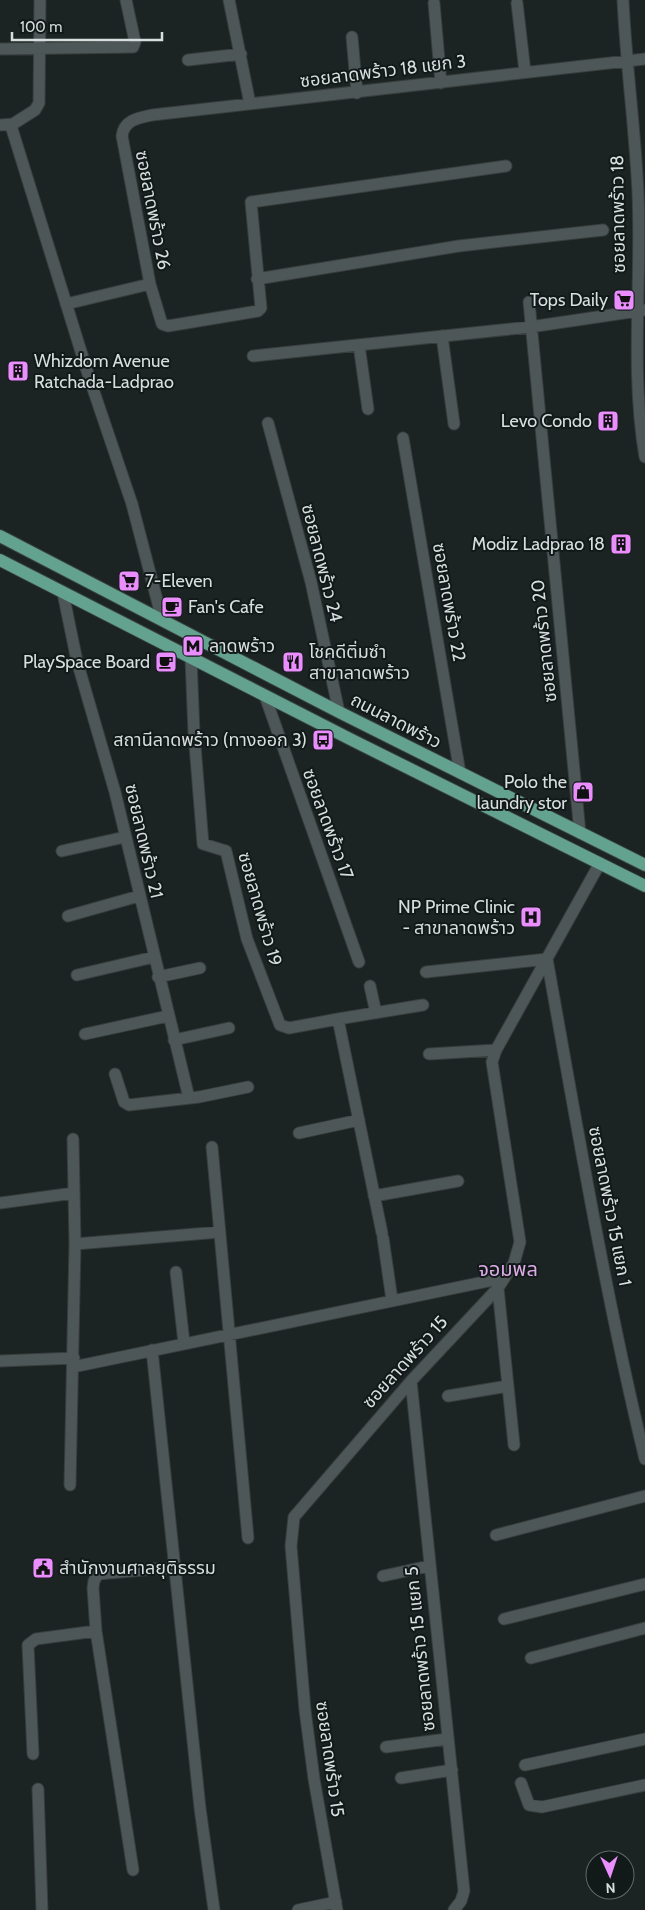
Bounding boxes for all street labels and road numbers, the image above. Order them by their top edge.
street label: ซอยลาดพร้าว 18 แยก 3 [299,50,467,92]
street label: ซอยลาดพร้าว 26 [131,149,175,271]
street label: ซอยลาดพร้าว 18 [606,155,630,273]
street label: ซอยลาดพร้าว 24 [297,502,347,624]
street label: ซอยลาดพร้าว 22 [428,541,470,663]
street label: ซอยลาดพร้าว 20 [527,579,561,703]
street label: ถนนลาดพร้าว [347,689,445,753]
street label: ซอยลาดพร้าว 17 [298,766,358,882]
street label: ซอยลาดพร้าว 21 [120,782,168,900]
street label: ซอยลาดพร้าว 19 [233,850,287,968]
street label: ซอยลาดพร้าว 15 แยก 1 [584,1124,636,1288]
street label: ซอยลาดพร้าว 15 [358,1311,452,1413]
street label: ซอยลาดพร้าว 15 แยก 5 [400,1565,440,1733]
street label: ซอยลาดพร้าว 15 [311,1700,349,1818]

